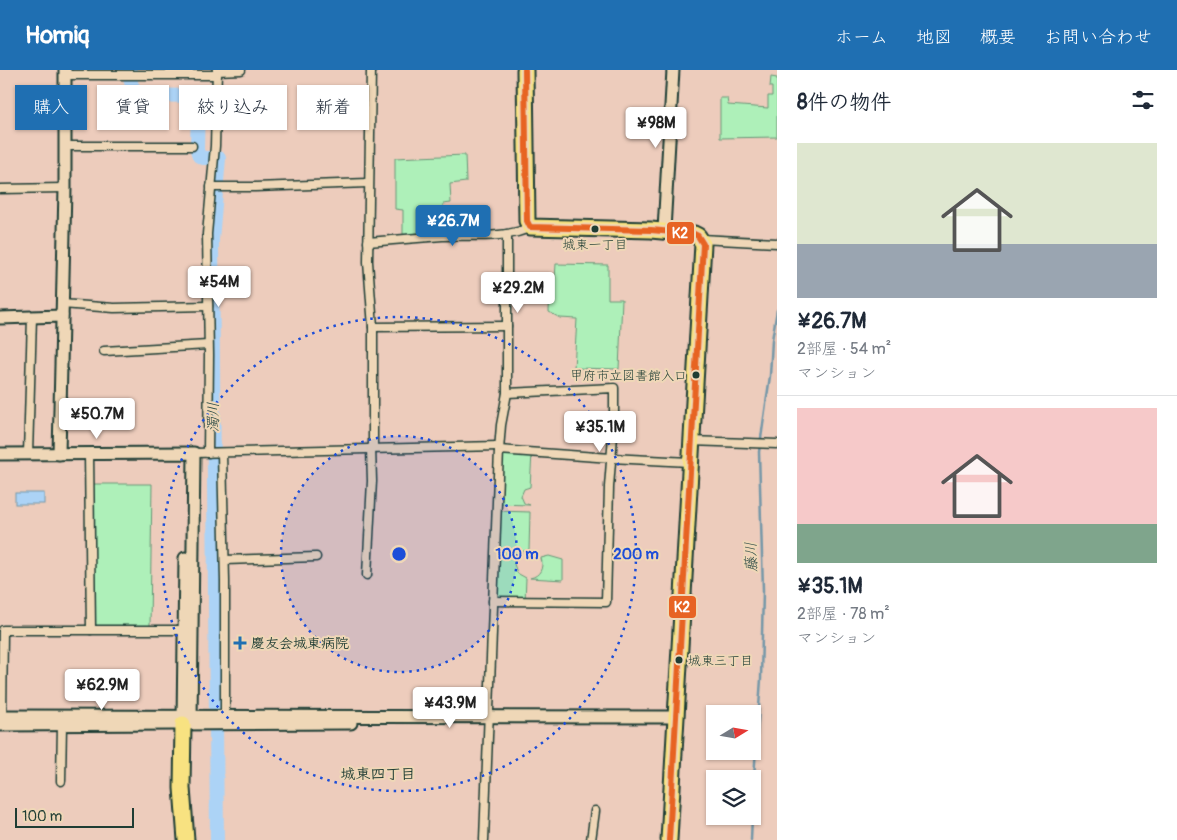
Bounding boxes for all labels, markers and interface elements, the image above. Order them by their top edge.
text: Homiq [25,21,89,50]
text: ホーム [835,26,888,49]
text: 地図 [916,26,952,49]
text: 概要 [980,26,1016,49]
text: お問い合わせ [1044,26,1152,49]
chip: 購入 [15,85,87,130]
chip: 賃貸 [97,85,169,130]
chip: 絞り込み [179,85,287,130]
chip: 新着 [297,85,369,130]
icon: filters [1129,86,1157,114]
text: 8件の物件 [797,89,892,116]
pin: ¥98M [626,106,686,149]
text: ¥98M [637,113,675,133]
icon: home [932,175,1022,265]
pin: ¥26.7M [412,204,494,247]
text: ¥26.7M [427,211,479,231]
line badge: K2 [666,221,695,245]
marker: 城東一丁目 [590,224,600,234]
text: K2 [672,225,688,242]
place label: 城東一丁目 [562,237,628,253]
pin: ¥54M [189,266,249,308]
text: ¥54M [199,272,239,292]
pin: ¥29.2M [477,272,559,314]
text: ¥29.2M [492,278,544,298]
text: ¥26.7M [797,308,866,335]
text: 2部屋 · 54 m² [797,339,891,359]
text: マンション [797,363,876,383]
place label: 甲府市立図書館入口 [570,368,687,384]
marker: 甲府市立図書館入口 [691,370,701,380]
pin: ¥50.7M [56,398,138,440]
water label: 濁川 [204,402,223,432]
text: ¥50.7M [70,404,124,424]
pin: ¥35.1M [559,410,641,453]
text: ¥35.1M [575,417,625,437]
icon: home [932,441,1022,531]
water label: 藤川 [741,542,762,572]
centre of rings [390,545,408,563]
text: 100 m [496,545,538,564]
text: 200 m [613,545,659,564]
text: ¥35.1M [797,573,863,600]
line badge: K2 [668,595,697,619]
text: K2 [674,599,690,616]
text: 2部屋 · 78 m² [797,604,890,624]
text: マンション [797,628,876,648]
place label: 慶友会城東病院 [251,635,349,652]
marker: 慶友会城東病院 [233,636,247,650]
place label: 城東三丁目 [688,653,753,669]
marker: 城東三丁目 [674,655,684,665]
pin: ¥62.9M [61,668,143,711]
text: ¥62.9M [76,675,128,695]
pin: ¥43.9M [409,686,491,729]
text: ¥43.9M [424,693,476,713]
north arrow [706,705,761,760]
map controls [706,705,761,825]
district label: 城東四丁目 [340,765,416,784]
button: layers [706,770,761,825]
scale bar [15,805,134,828]
text: 100 m [22,808,62,825]

